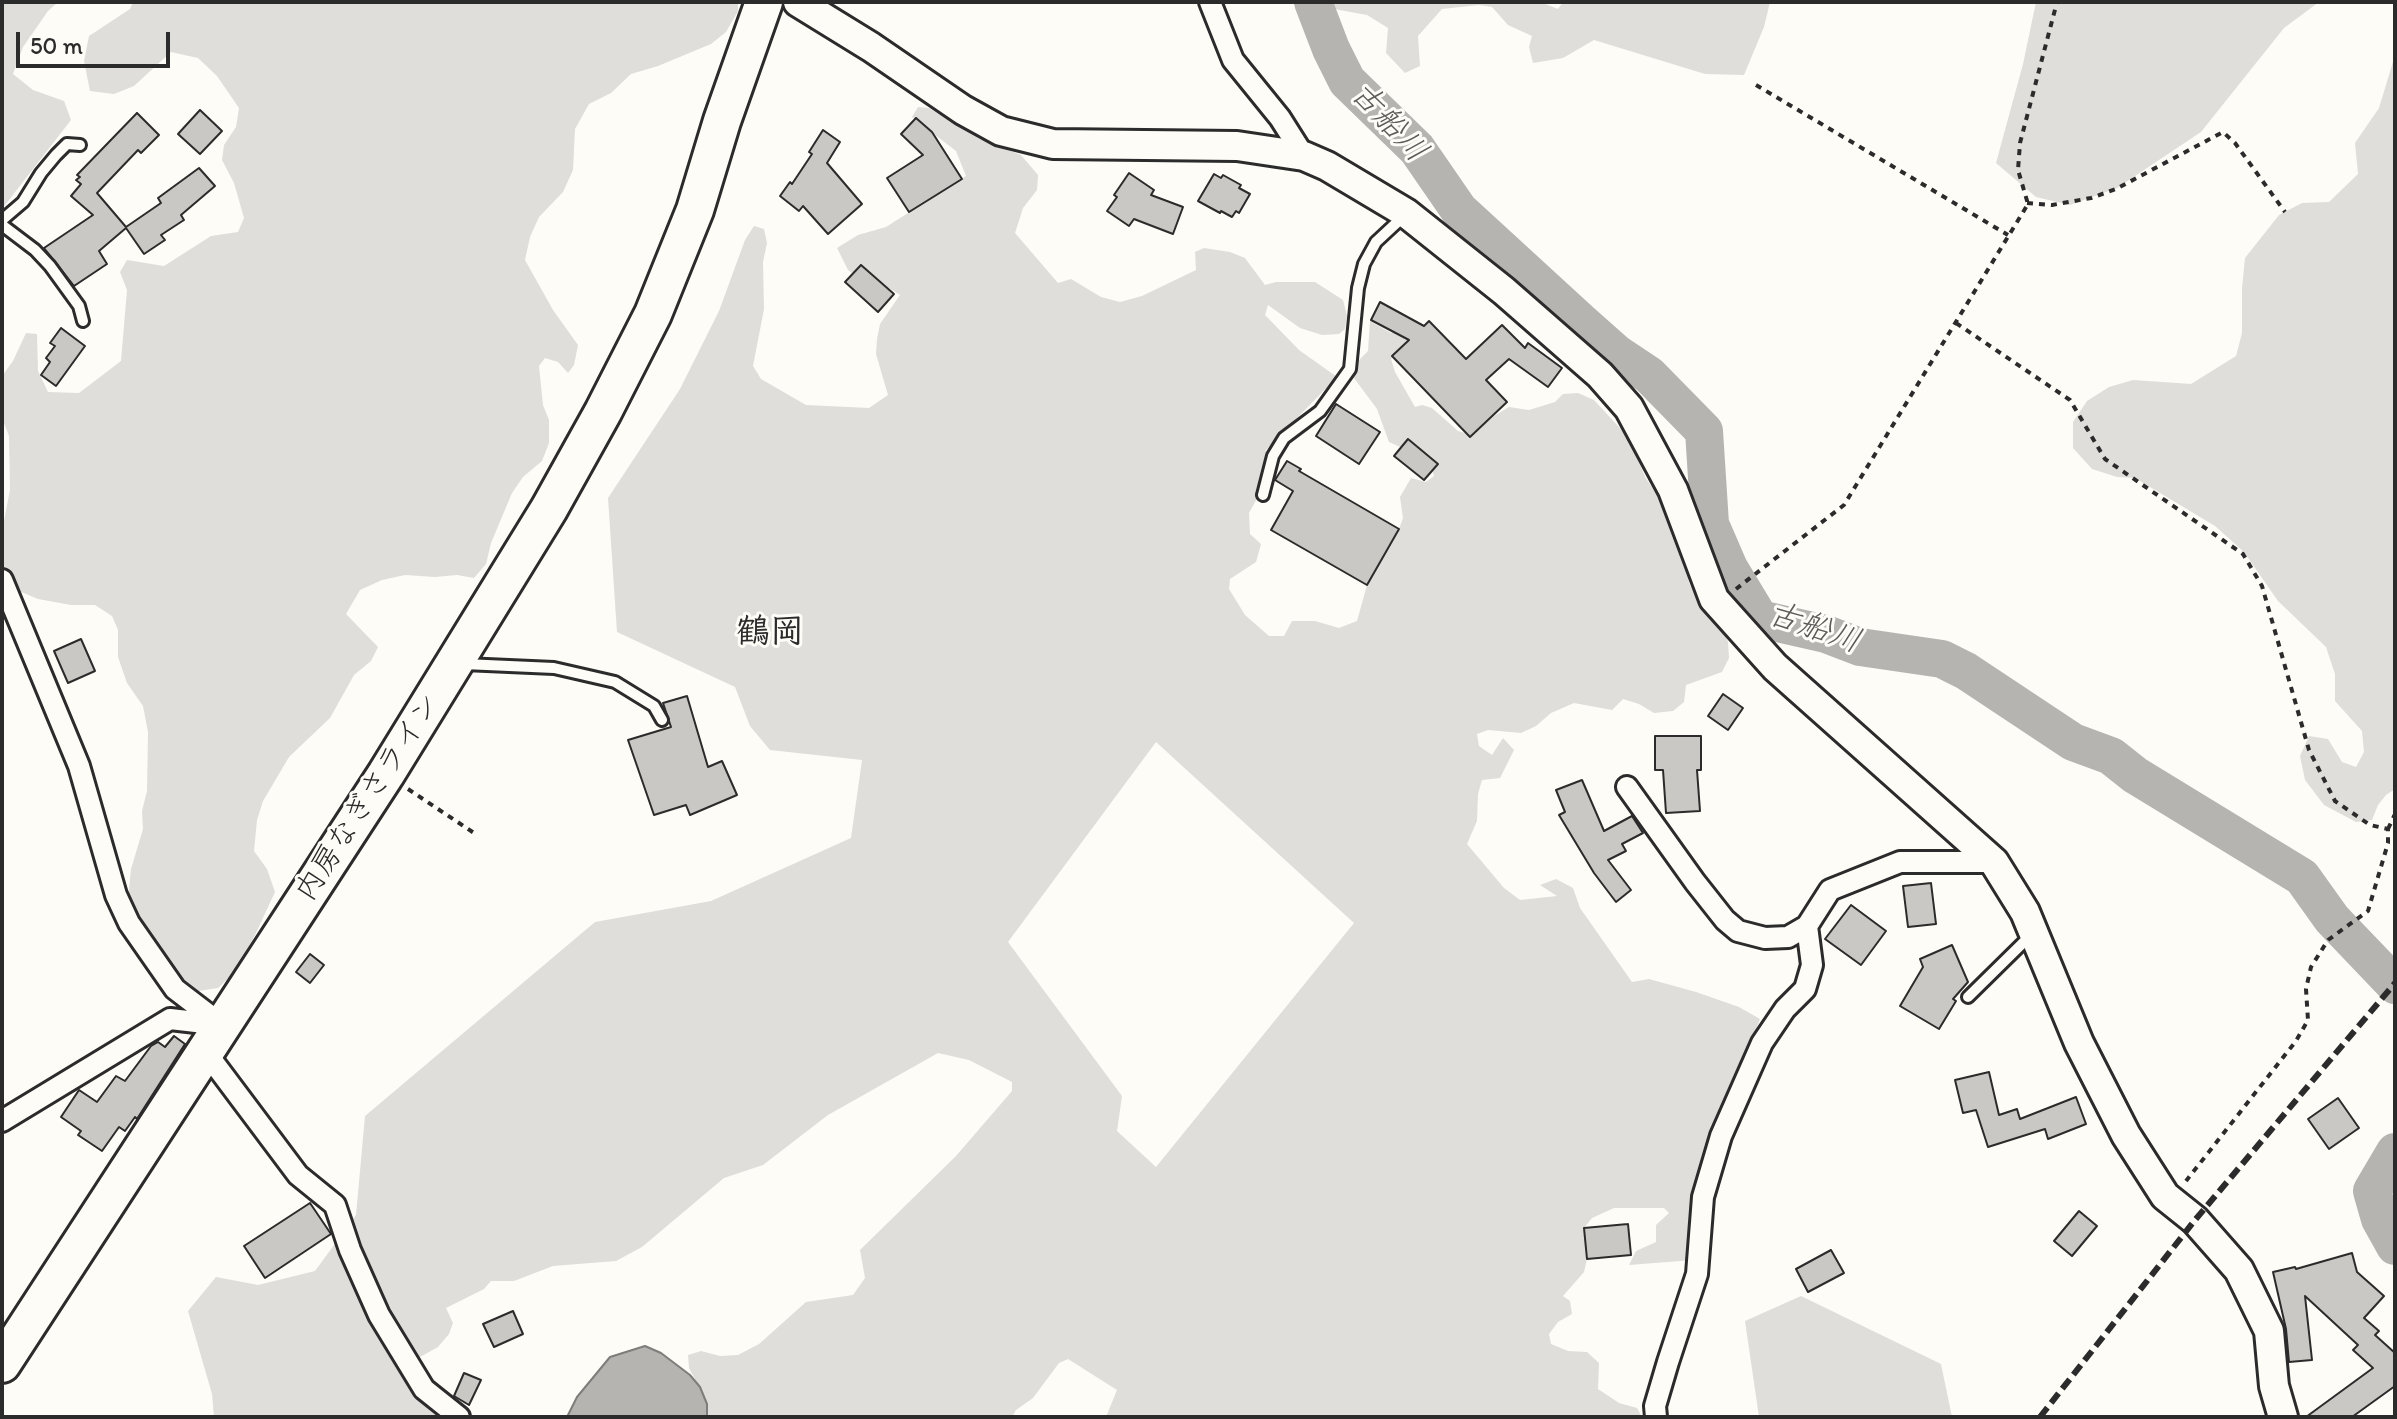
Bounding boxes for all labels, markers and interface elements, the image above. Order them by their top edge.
scale bar [20,16,174,66]
text: 50 m [30,31,83,60]
water label: 古船川 [1341,75,1435,171]
water label: 古船川 [1762,595,1866,663]
district label: 鶴岡 [736,613,804,653]
street label: 内房なぎさライン [289,688,449,908]

